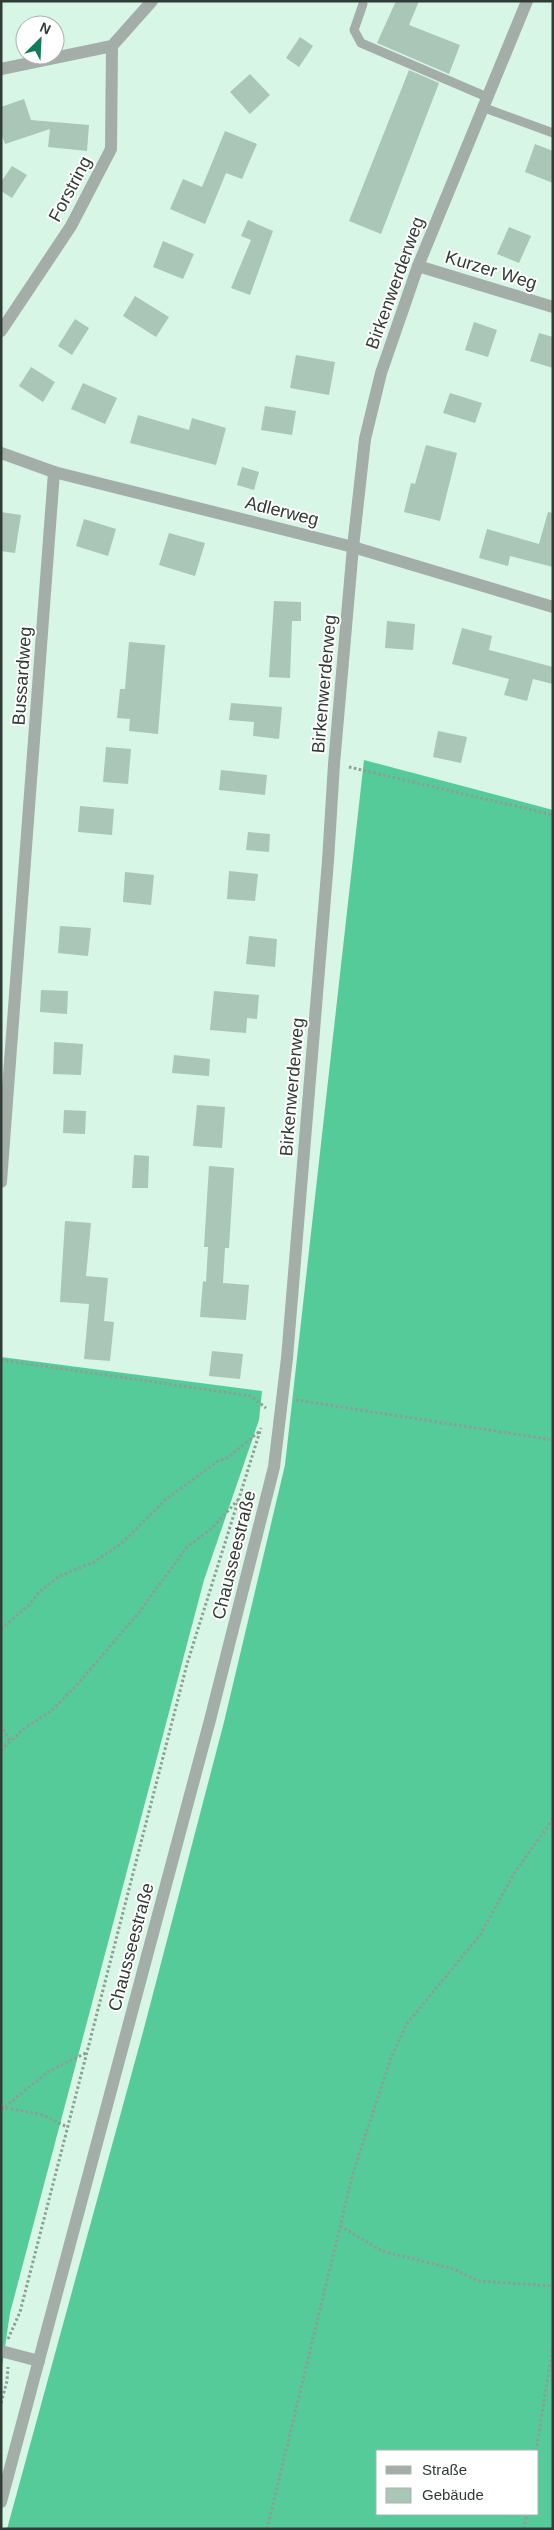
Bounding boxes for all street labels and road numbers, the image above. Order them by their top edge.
street label: Forstring [45,153,95,225]
street label: Birkenwerderweg [362,214,428,352]
street label: Kurzer Weg [443,247,539,293]
street label: Adlerweg [243,492,321,530]
street label: Birkenwerderweg [308,614,340,754]
street label: Bussardweg [9,626,35,726]
street label: Birkenwerderweg [276,1017,308,1157]
street label: Chausseestraße [208,1489,260,1621]
street label: Chausseestraße [104,1881,158,2013]

